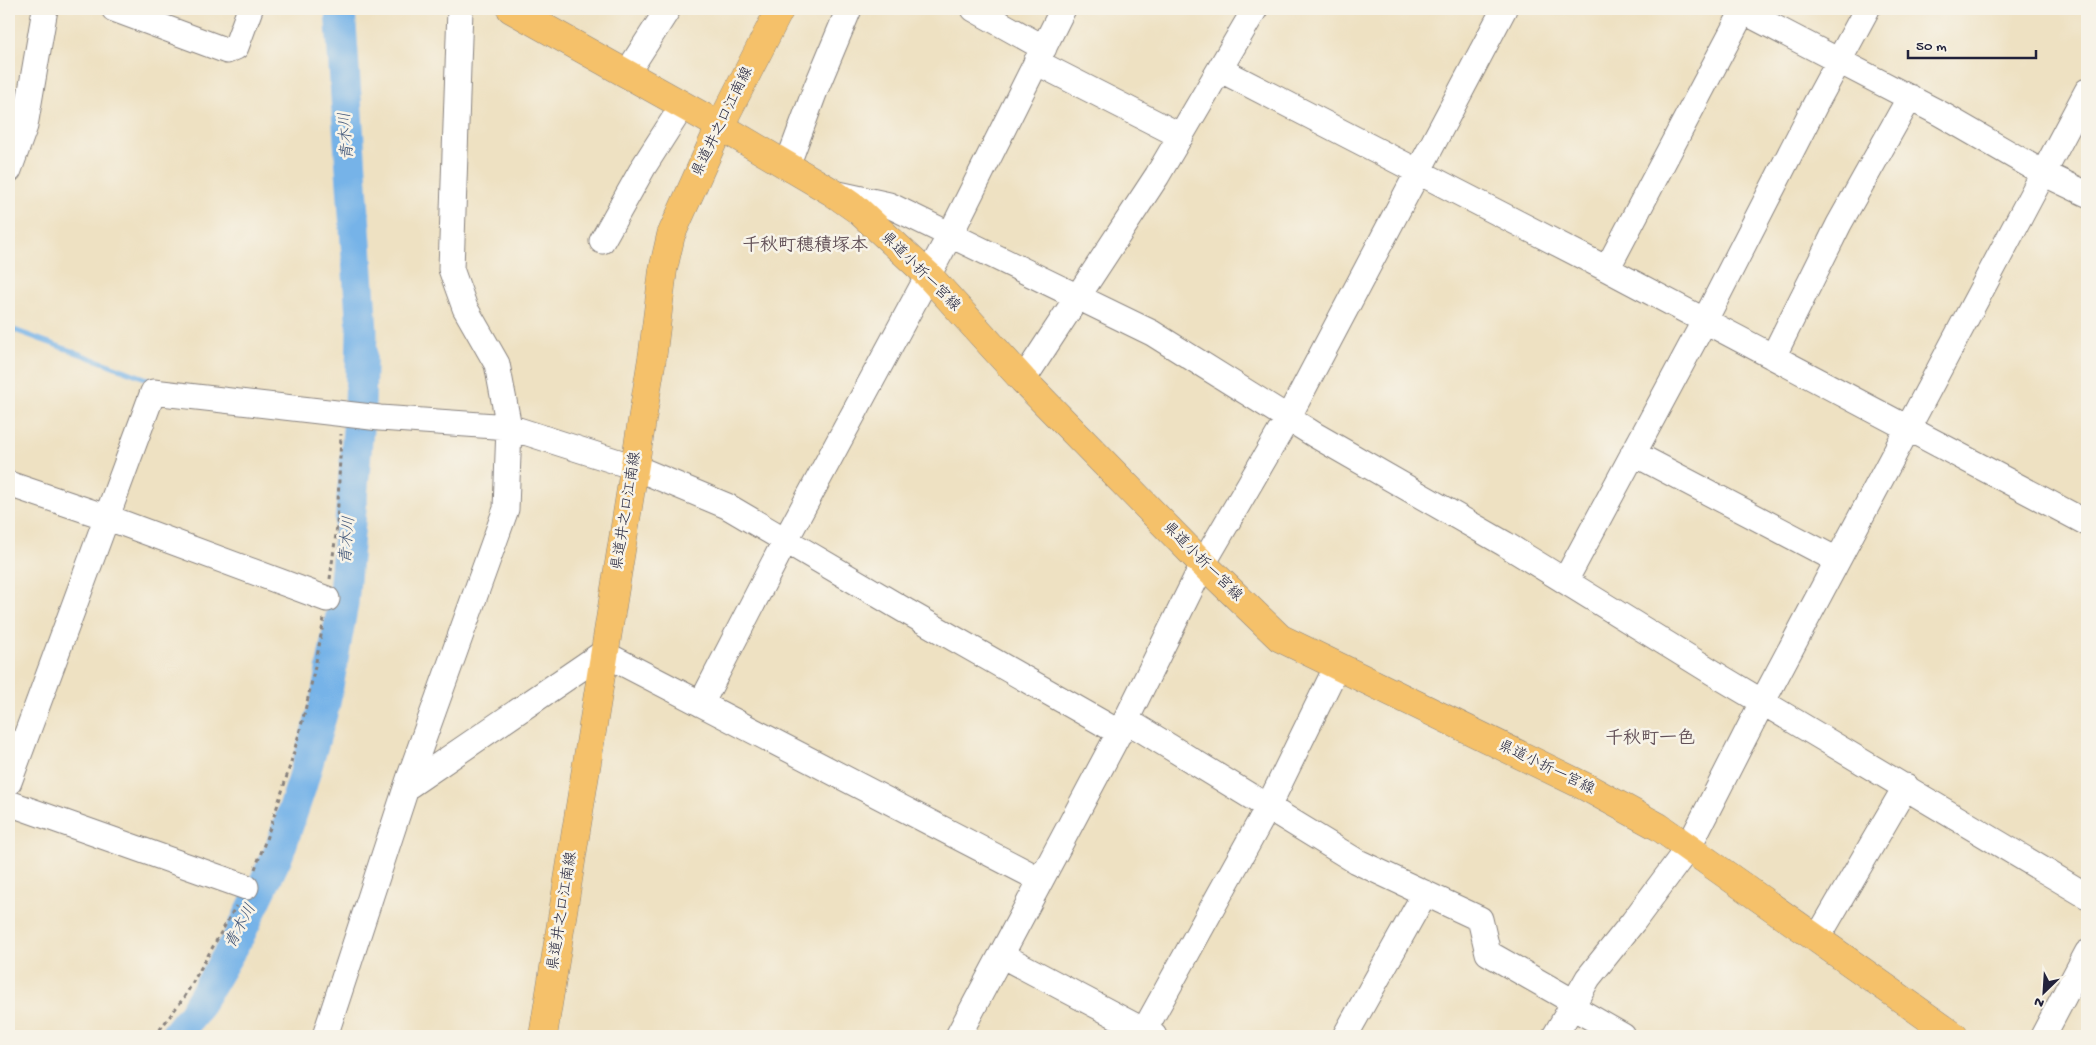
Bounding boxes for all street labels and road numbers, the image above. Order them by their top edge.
street label: 県道井之口江南線 [688,64,757,180]
street label: 県道小折一宮線 [877,228,964,315]
street label: 県道井之口江南線 [608,450,645,572]
street label: 県道小折一宮線 [1159,518,1246,605]
street label: 県道小折一宮線 [1495,736,1598,799]
street label: 県道井之口江南線 [544,850,581,972]

